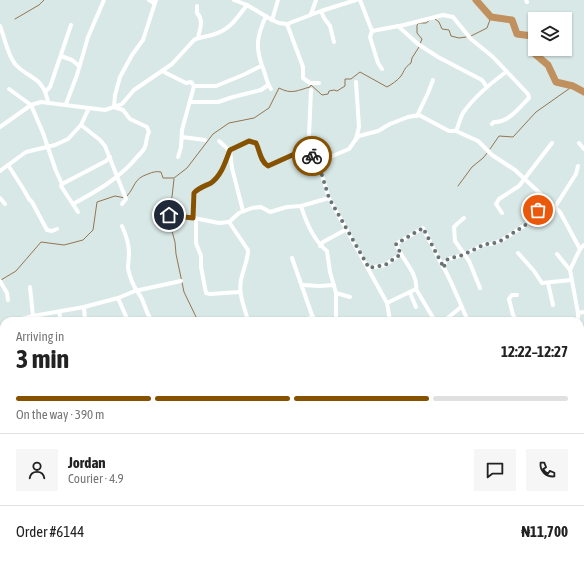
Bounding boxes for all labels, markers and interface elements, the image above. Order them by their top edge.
map controls [528,12,572,56]
button: layers [528,12,572,56]
courier [292,136,332,176]
icon: bike [301,145,323,167]
pin [521,193,555,227]
pin [152,198,186,232]
icon: bag [527,199,549,221]
icon: home [158,204,180,226]
text: Arriving in [16,329,64,344]
text: 12:22–12:27 [501,343,568,360]
text: 3 min [16,344,69,374]
text: On the way · 390 m [16,407,104,422]
button: person [16,449,58,491]
button: chat [474,449,516,491]
button: phone [526,449,568,491]
text: Jordan [68,454,106,471]
text: Courier · 4.9 [68,471,124,486]
text: Order #6144 [16,523,84,540]
text: ₦11,700 [521,523,568,540]

